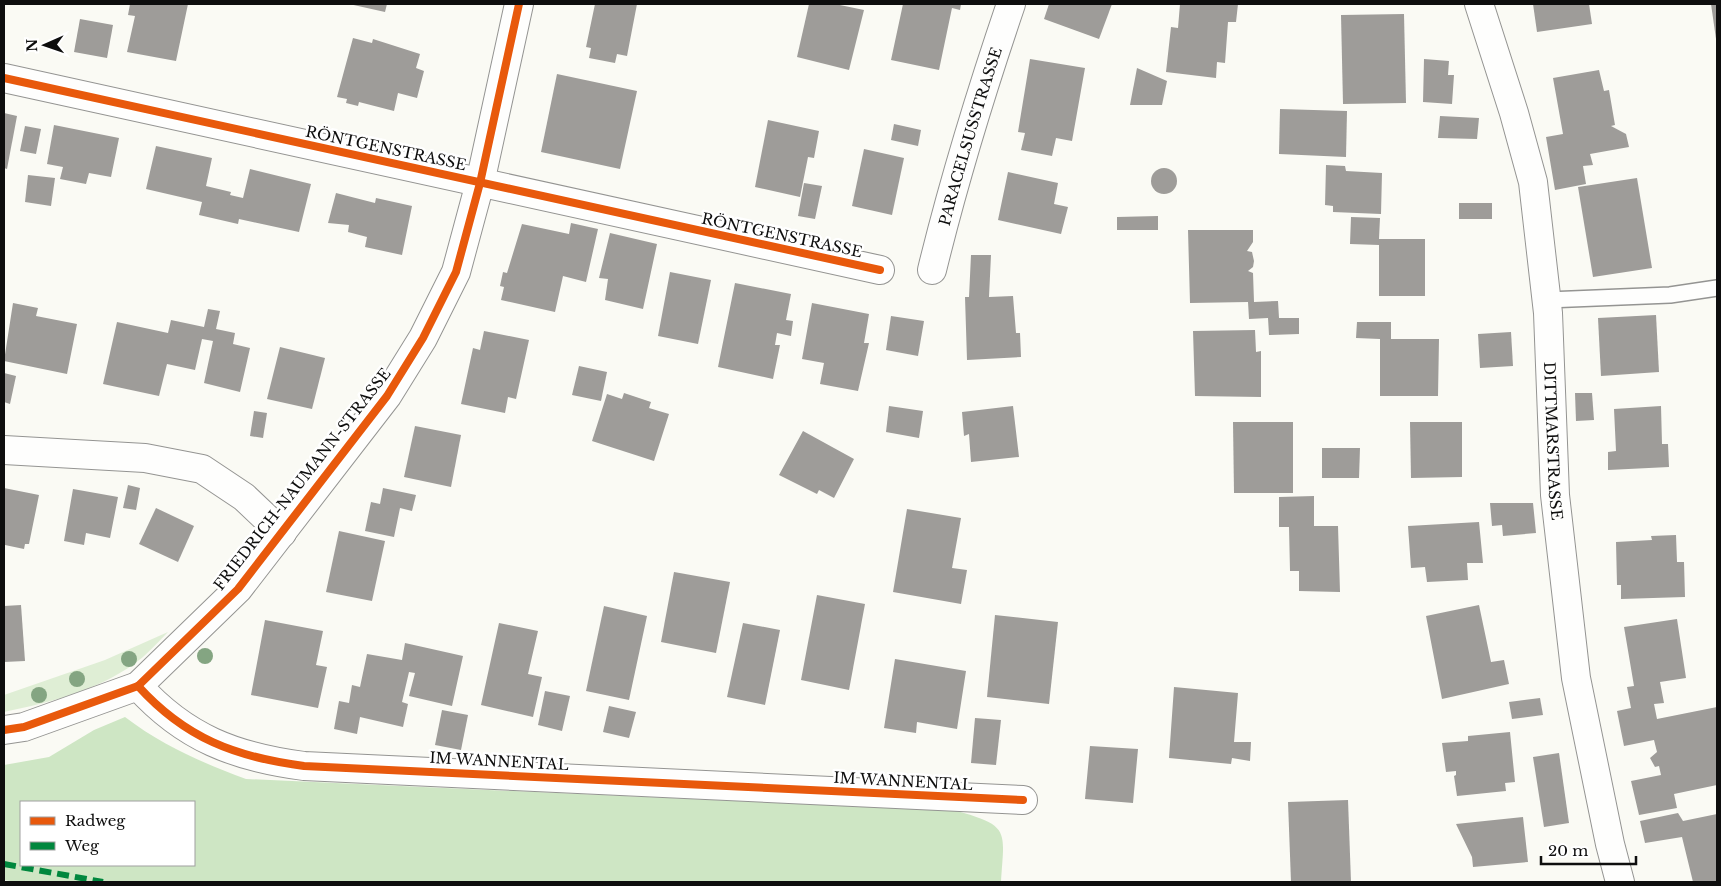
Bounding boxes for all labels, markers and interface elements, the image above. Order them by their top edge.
north arrow [20,20,70,70]
text: N [23,39,41,52]
street label: PARACELSUSSTRASSE [934,44,1005,228]
street label: RÖNTGENSTRASSE [304,122,468,174]
street label: RÖNTGENSTRASSE [700,209,864,261]
street label: DITTMARSTRASSE [1540,361,1567,521]
street label: FRIEDRICH-NAUMANN-STRASSE [209,364,395,594]
street label: IM WANNENTAL [429,748,569,774]
street label: IM WANNENTAL [833,768,973,794]
legend [20,801,195,866]
text: Radweg [65,811,126,830]
scale bar [1541,834,1636,866]
text: Weg [64,836,100,855]
text: 20 m [1548,841,1588,860]

